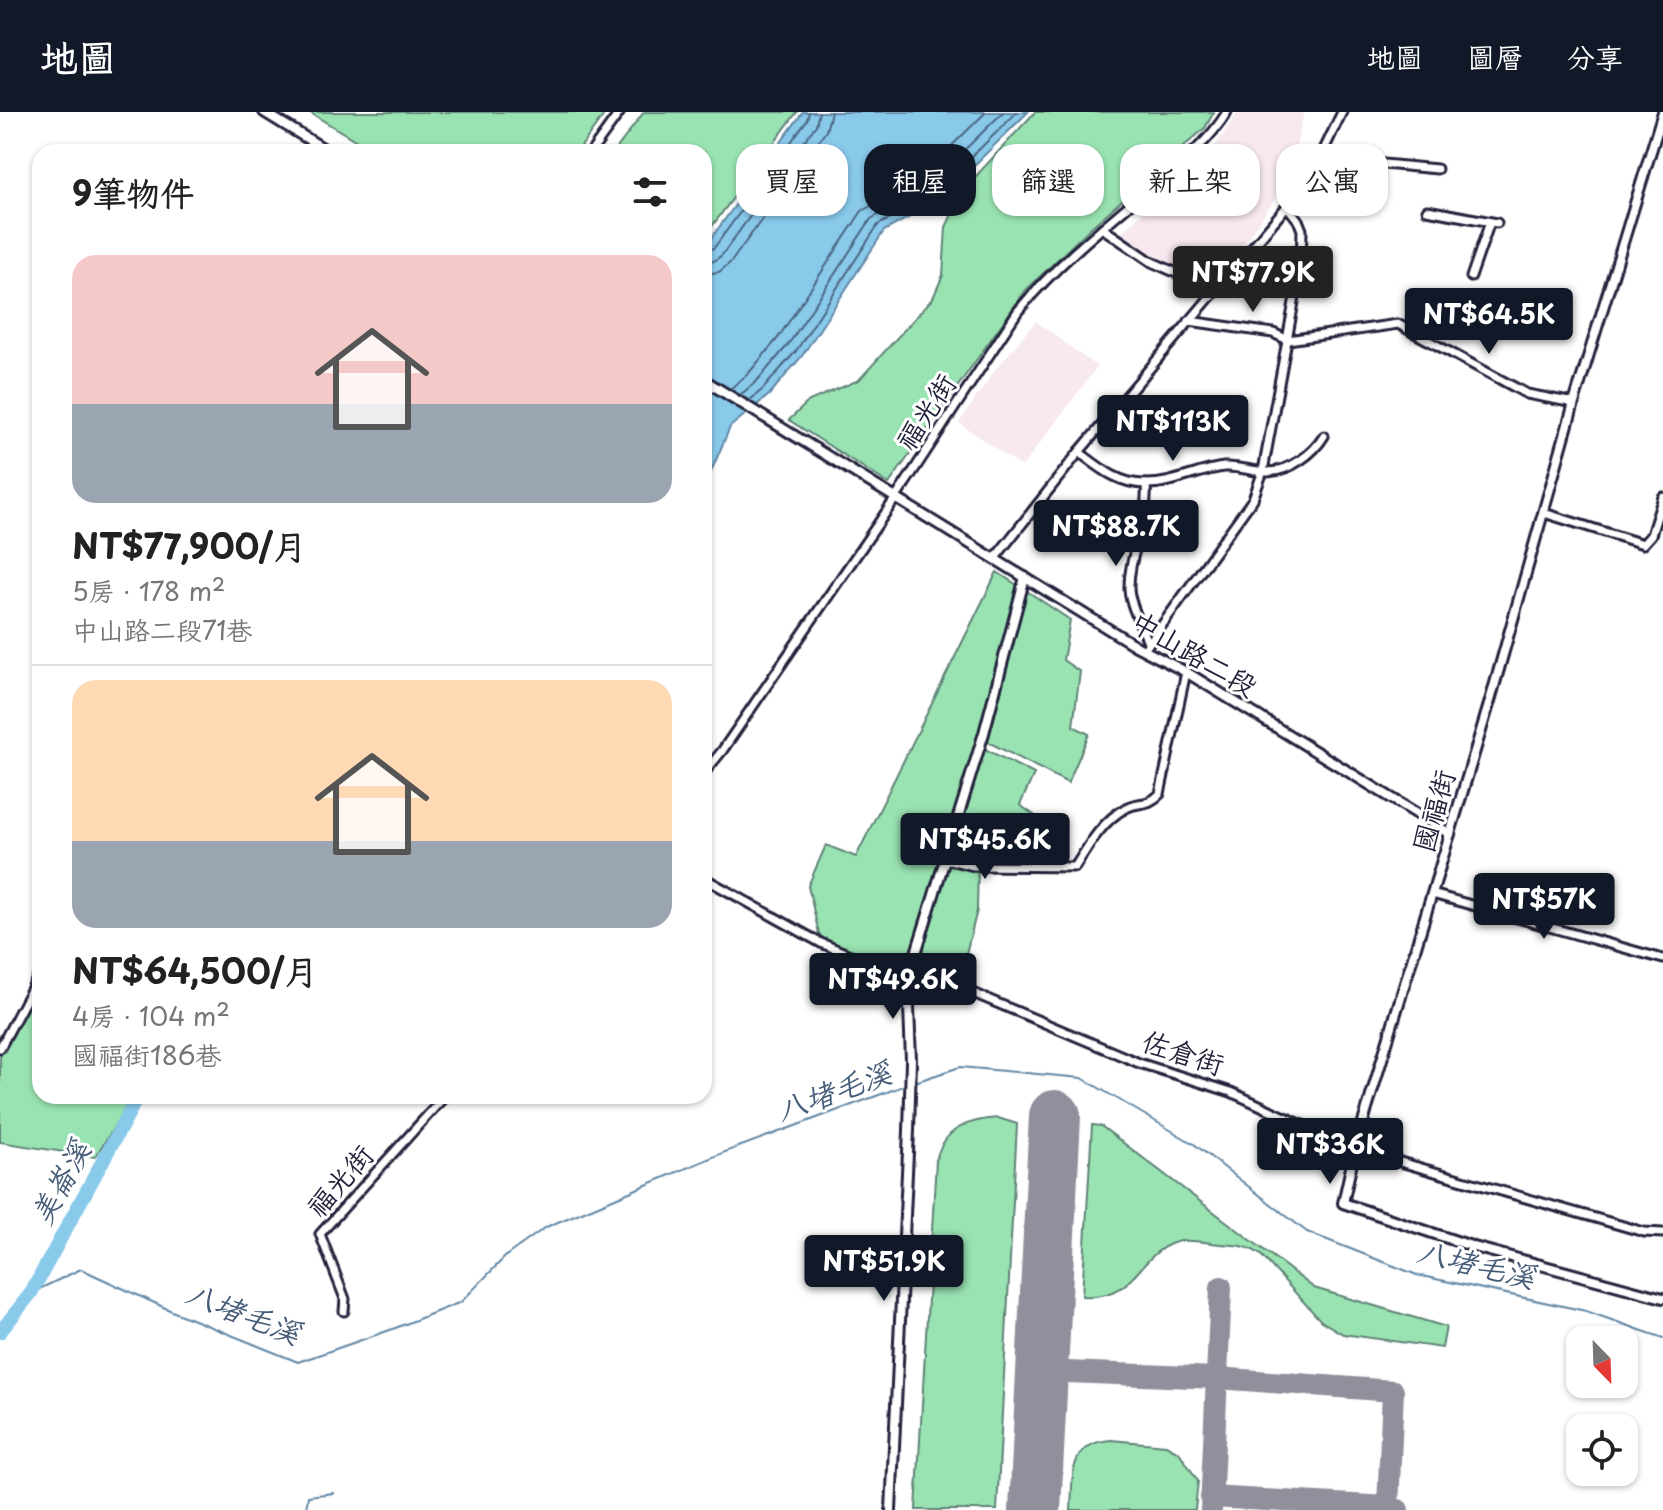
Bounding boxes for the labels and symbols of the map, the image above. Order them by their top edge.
pin: NT$77.9K [1170,246,1336,314]
pin: NT$64.5K [1406,288,1572,356]
street label: 福光街 [884,364,966,458]
pin: NT$113K [1099,395,1247,463]
pin: NT$88.7K [1033,500,1199,568]
street label: 中山路二段 [1123,599,1266,706]
street label: 國福街 [1400,764,1465,857]
pin: NT$45.6K [902,813,1068,881]
pin: NT$57K [1479,873,1609,941]
pin: NT$49.6K [810,953,976,1021]
street label: 佐倉街 [1137,1018,1230,1085]
water label: 八堵毛溪 [769,1047,899,1131]
pin: NT$36K [1265,1118,1395,1186]
water label: 美崙溪 [17,1130,101,1232]
street label: 福光街 [295,1134,383,1226]
water label: 八堵毛溪 [1413,1227,1542,1298]
pin: NT$51.9K [801,1235,967,1303]
water label: 八堵毛溪 [180,1269,310,1355]
north arrow [1566,1326,1638,1398]

